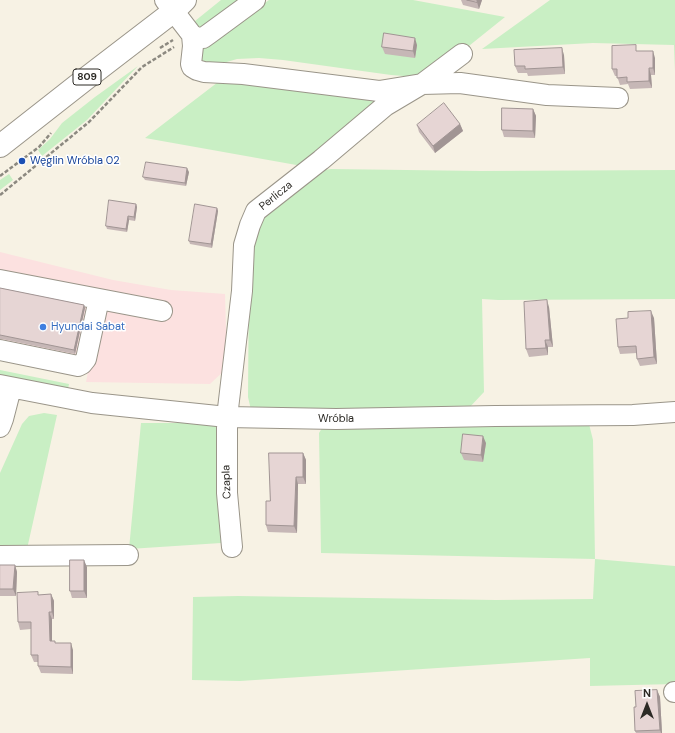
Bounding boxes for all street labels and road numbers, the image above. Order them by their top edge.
road number: 809 [73,69,101,85]
street label: Perlicza [257,179,295,213]
street label: Wróbla [318,412,354,426]
street label: Czapla [220,465,234,499]

